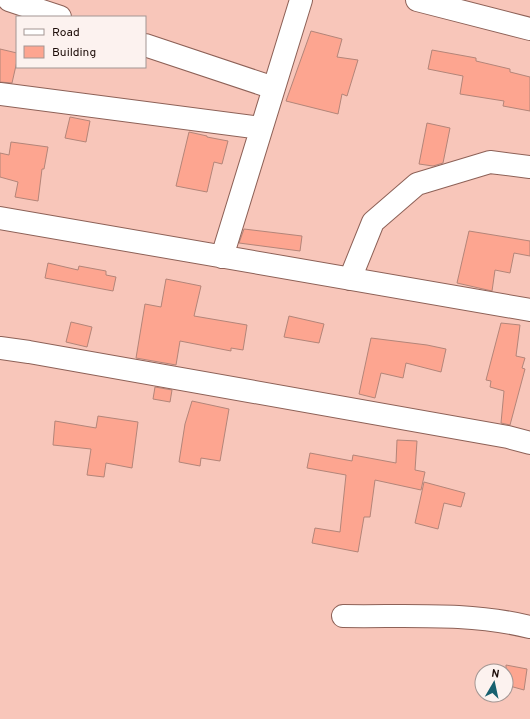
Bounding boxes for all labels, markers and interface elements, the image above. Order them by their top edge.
legend [16,16,146,68]
text: Road [52,25,80,41]
text: Building [52,45,96,61]
north arrow [474,663,514,703]
text: N [490,667,500,682]

